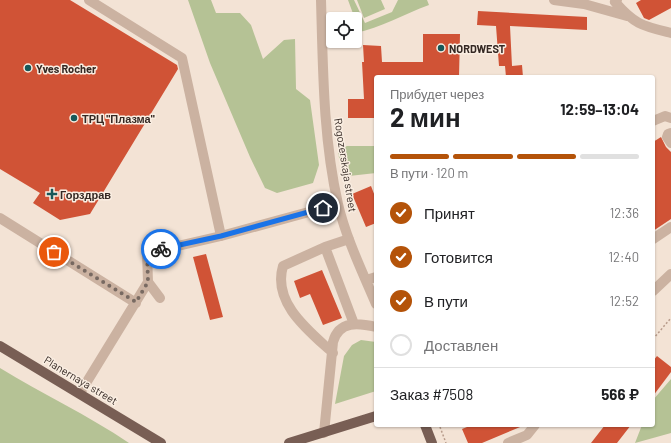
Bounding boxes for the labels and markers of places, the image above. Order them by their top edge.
place label: NORDWEST [449,42,506,55]
marker: NORDWEST [436,43,446,53]
place label: Yves Rocher [36,62,97,75]
marker: Yves Rocher [23,63,33,73]
place label: ТРЦ "Плазма" [82,112,155,125]
marker: ТРЦ "Плазма" [69,113,79,123]
place label: Горздрав [60,188,111,201]
marker: Горздрав [47,189,57,199]
pin [306,191,340,225]
pin [37,235,71,269]

